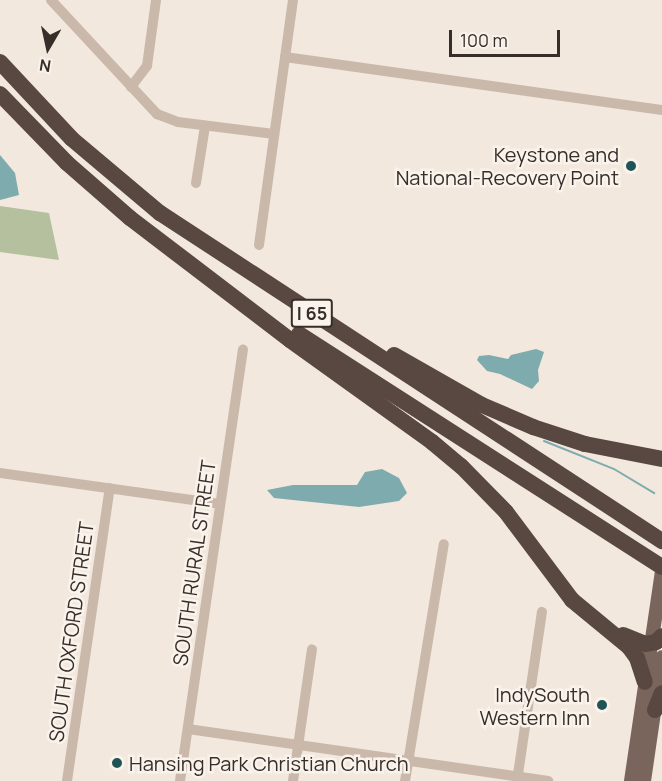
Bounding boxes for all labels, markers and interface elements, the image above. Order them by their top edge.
north arrow [18,18,78,78]
scale bar [452,18,563,56]
text: 100 m [460,28,508,52]
text: N [38,54,53,78]
place label: Keystone and National-Recovery Point [396,142,619,189]
marker: Keystone and National-Recovery Point [624,159,638,173]
road number: I 65 [290,298,334,328]
street label: SOUTH RURAL STREET [168,458,220,668]
street label: SOUTH OXFORD STREET [44,520,98,744]
place label: IndySouth Western Inn [479,682,590,729]
marker: IndySouth Western Inn [595,698,609,712]
place label: Hansing Park Christian Church [129,751,409,775]
marker: Hansing Park Christian Church [110,756,124,770]

